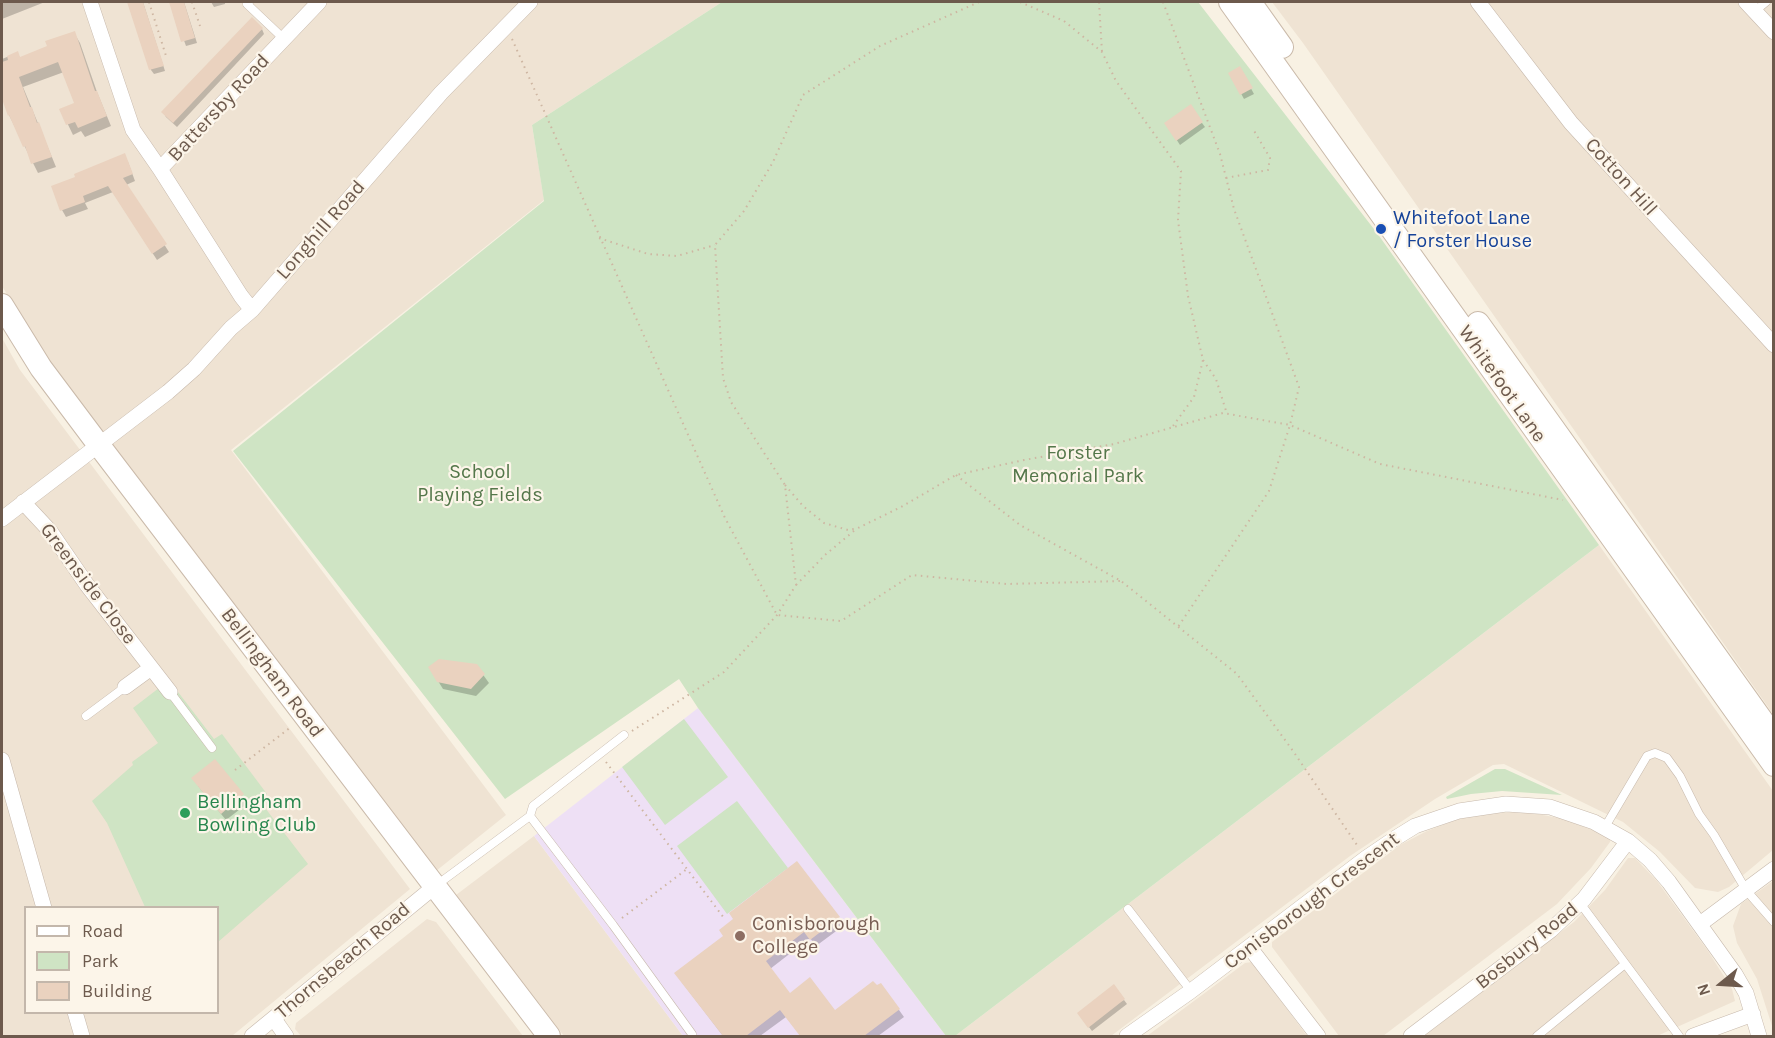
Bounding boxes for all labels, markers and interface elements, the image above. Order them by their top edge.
street label: Battersby Road [163,49,275,167]
street label: Cotton Hill [1580,133,1662,221]
street label: Longhill Road [271,175,371,285]
place label: Whitefoot Lane / Forster House [1393,206,1532,253]
marker: Whitefoot Lane / Forster House [1374,222,1388,236]
street label: Whitefoot Lane [1453,321,1551,447]
park label: Forster Memorial Park [1012,441,1144,488]
park label: School Playing Fields [417,460,543,507]
street label: Greenside Close [35,519,141,649]
street label: Bellingham Road [216,604,328,742]
place label: Bellingham Bowling Club [197,790,316,837]
marker: Bellingham Bowling Club [178,806,192,820]
street label: Conisborough Crescent [1220,827,1404,975]
street label: Thornsbeach Road [271,897,415,1025]
street label: Bosbury Road [1471,897,1583,995]
legend [24,906,219,1014]
place label: Conisborough College [752,912,880,959]
text: Road [82,920,123,942]
marker: Conisborough College [733,929,747,943]
text: Park [82,950,119,972]
north arrow [1691,954,1751,1014]
text: Building [82,980,152,1002]
text: N [1693,981,1714,998]

